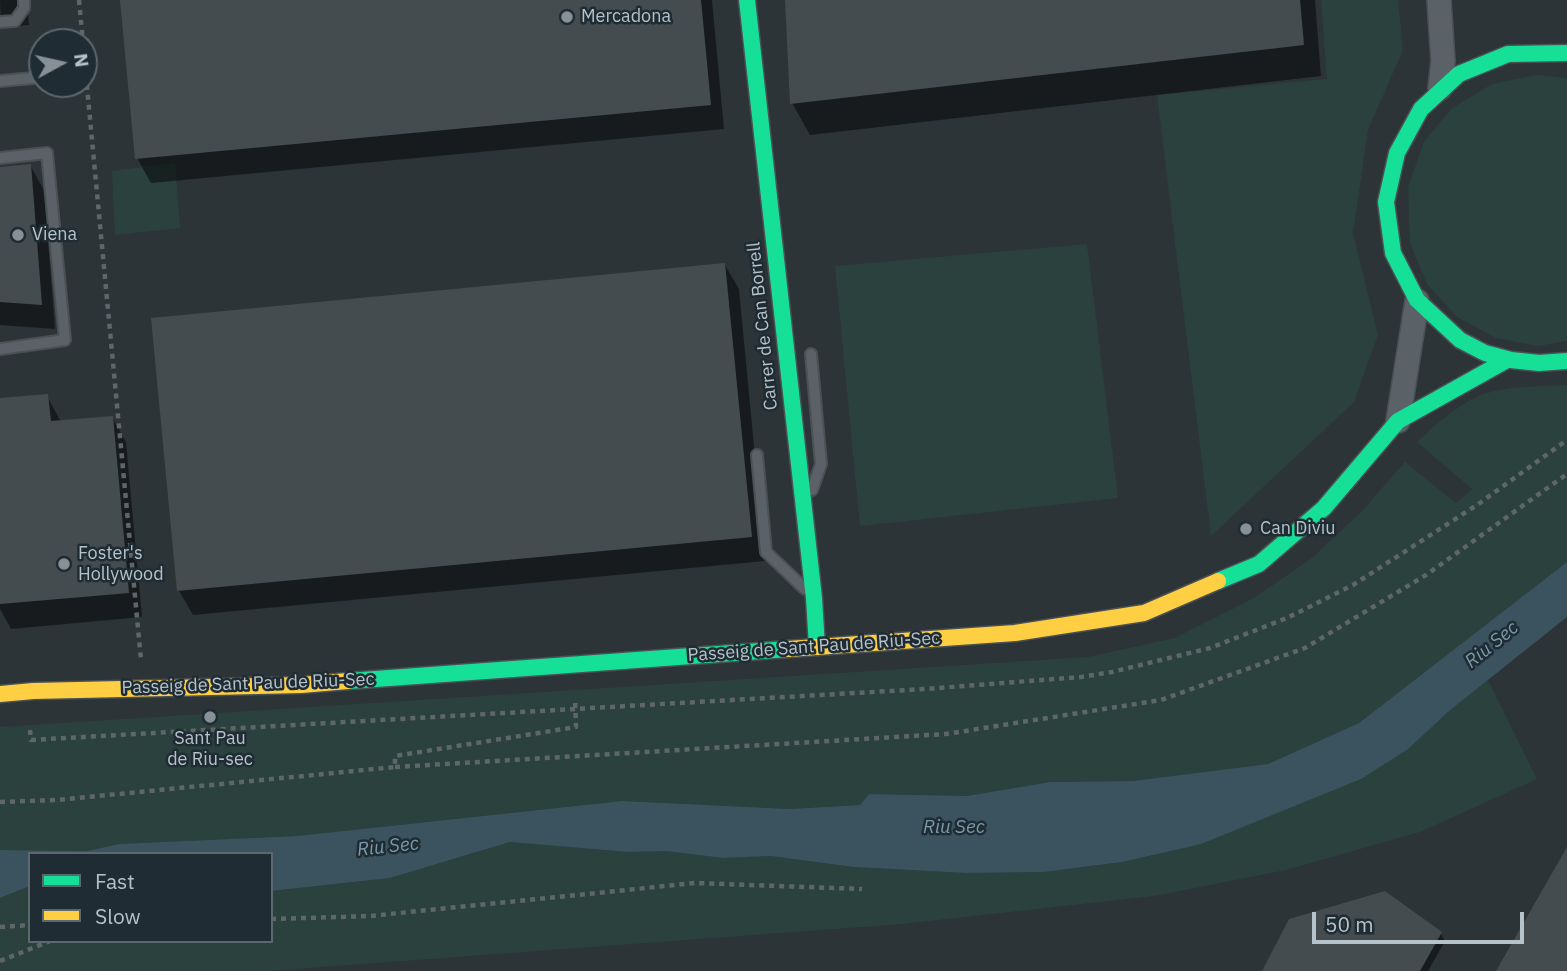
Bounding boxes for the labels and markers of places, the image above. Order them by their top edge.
place label: Mercadona [581,6,671,28]
marker: Mercadona [559,9,575,25]
place label: Viena [32,224,77,246]
marker: Viena [10,227,26,243]
place label: Can Diviu [1260,518,1335,540]
marker: Can Diviu [1238,521,1254,537]
place label: Foster's Hollywood [78,543,164,586]
marker: Foster's Hollywood [56,556,72,572]
marker: Sant Pau de Riu-sec [202,709,218,725]
place label: Sant Pau de Riu-sec [167,728,253,770]

